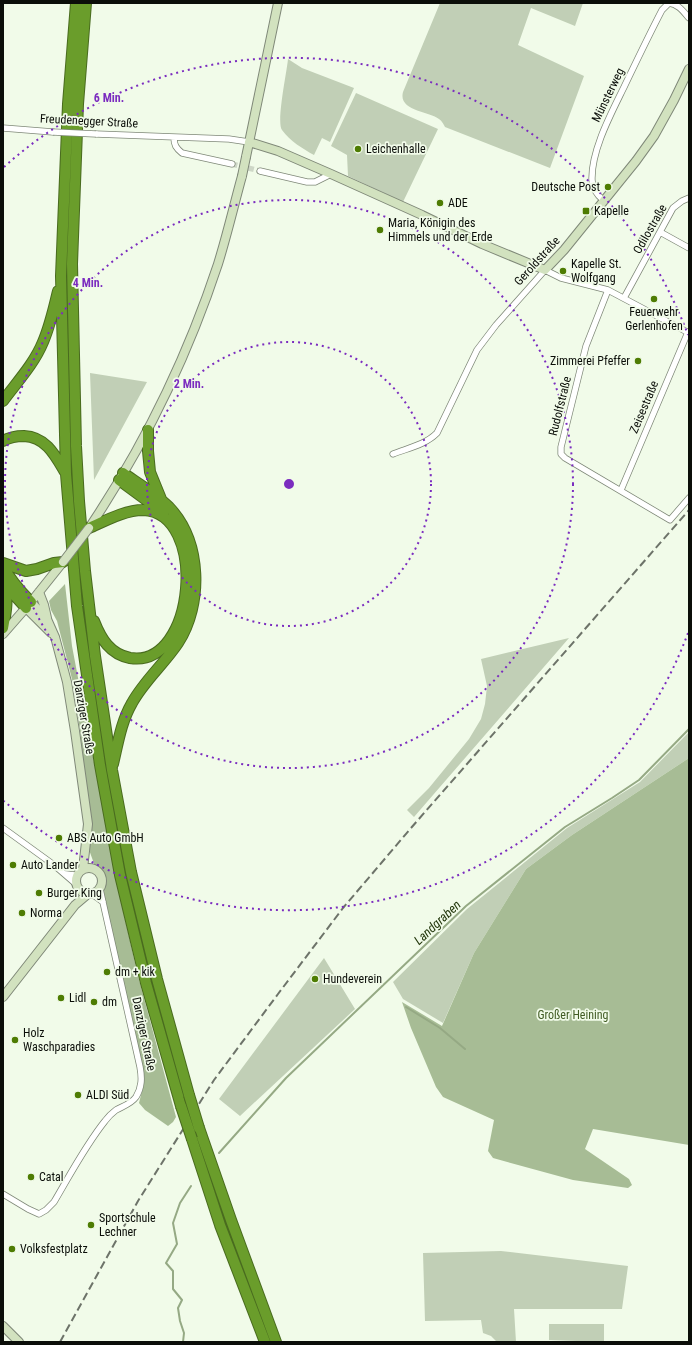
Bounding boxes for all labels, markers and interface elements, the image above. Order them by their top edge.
street label: Münsterweg [589,66,627,124]
text: 6 Min. [94,91,124,105]
street label: Freudenegger Straße [40,111,139,131]
place label: Leichenhalle [366,142,426,156]
marker: Leichenhalle [353,144,363,154]
place label: Deutsche Post [531,180,600,194]
marker: Deutsche Post [603,182,613,192]
place label: ADE [448,196,468,210]
marker: ADE [435,198,445,208]
street label: Odilostraße [630,201,670,256]
place label: Kapelle [594,204,629,218]
marker: Kapelle [581,206,591,216]
place label: Maria, Königin des Himmels und der Erde [388,216,493,244]
marker: Maria, Königin des Himmels und der Erde [375,225,385,235]
street label: Geroldstraße [511,233,563,288]
place label: Kapelle St. Wolfgang [571,257,622,285]
marker: Kapelle St. Wolfgang [558,266,568,276]
text: 4 Min. [73,276,103,290]
marker: Feuerwehr Gerlenhofen [649,294,659,304]
place label: Feuerwehr Gerlenhofen [625,305,683,333]
place label: Zimmerei Pfeffer [550,354,630,368]
marker: Zimmerei Pfeffer [633,356,643,366]
street label: Rudolfstraße [546,374,574,437]
text: 2 Min. [174,377,204,391]
street label: Zeisestraße [627,378,661,435]
centre of rings [282,477,296,491]
street label: Danziger Straße [71,679,97,756]
place label: ABS Auto GmbH [67,831,144,845]
marker: ABS Auto GmbH [54,833,64,843]
place label: Auto Lander [21,858,79,872]
marker: Auto Lander [8,860,18,870]
place label: Burger King [47,886,102,900]
marker: Burger King [34,888,44,898]
water label: Landgraben [411,897,464,948]
place label: Norma [30,906,62,920]
marker: Norma [17,908,27,918]
place label: dm + kik [115,965,156,979]
marker: dm + kik [102,967,112,977]
place label: Hundeverein [323,972,382,986]
marker: Hundeverein [310,974,320,984]
place label: Lidl [69,991,86,1005]
marker: Lidl [56,993,66,1003]
place label: dm [102,995,117,1009]
street label: Danziger Straße [129,996,159,1073]
marker: dm [89,997,99,1007]
park label: Großer Heining [537,1008,609,1022]
place label: Holz Waschparadies [23,1026,95,1054]
marker: Holz Waschparadies [10,1035,20,1045]
place label: ALDI Süd [86,1088,129,1102]
marker: ALDI Süd [73,1090,83,1100]
place label: Catal [39,1170,64,1184]
marker: Catal [26,1172,36,1182]
place label: Sportschule Lechner [99,1211,156,1239]
marker: Sportschule Lechner [86,1220,96,1230]
place label: Volksfestplatz [20,1242,88,1256]
marker: Volksfestplatz [7,1244,17,1254]

